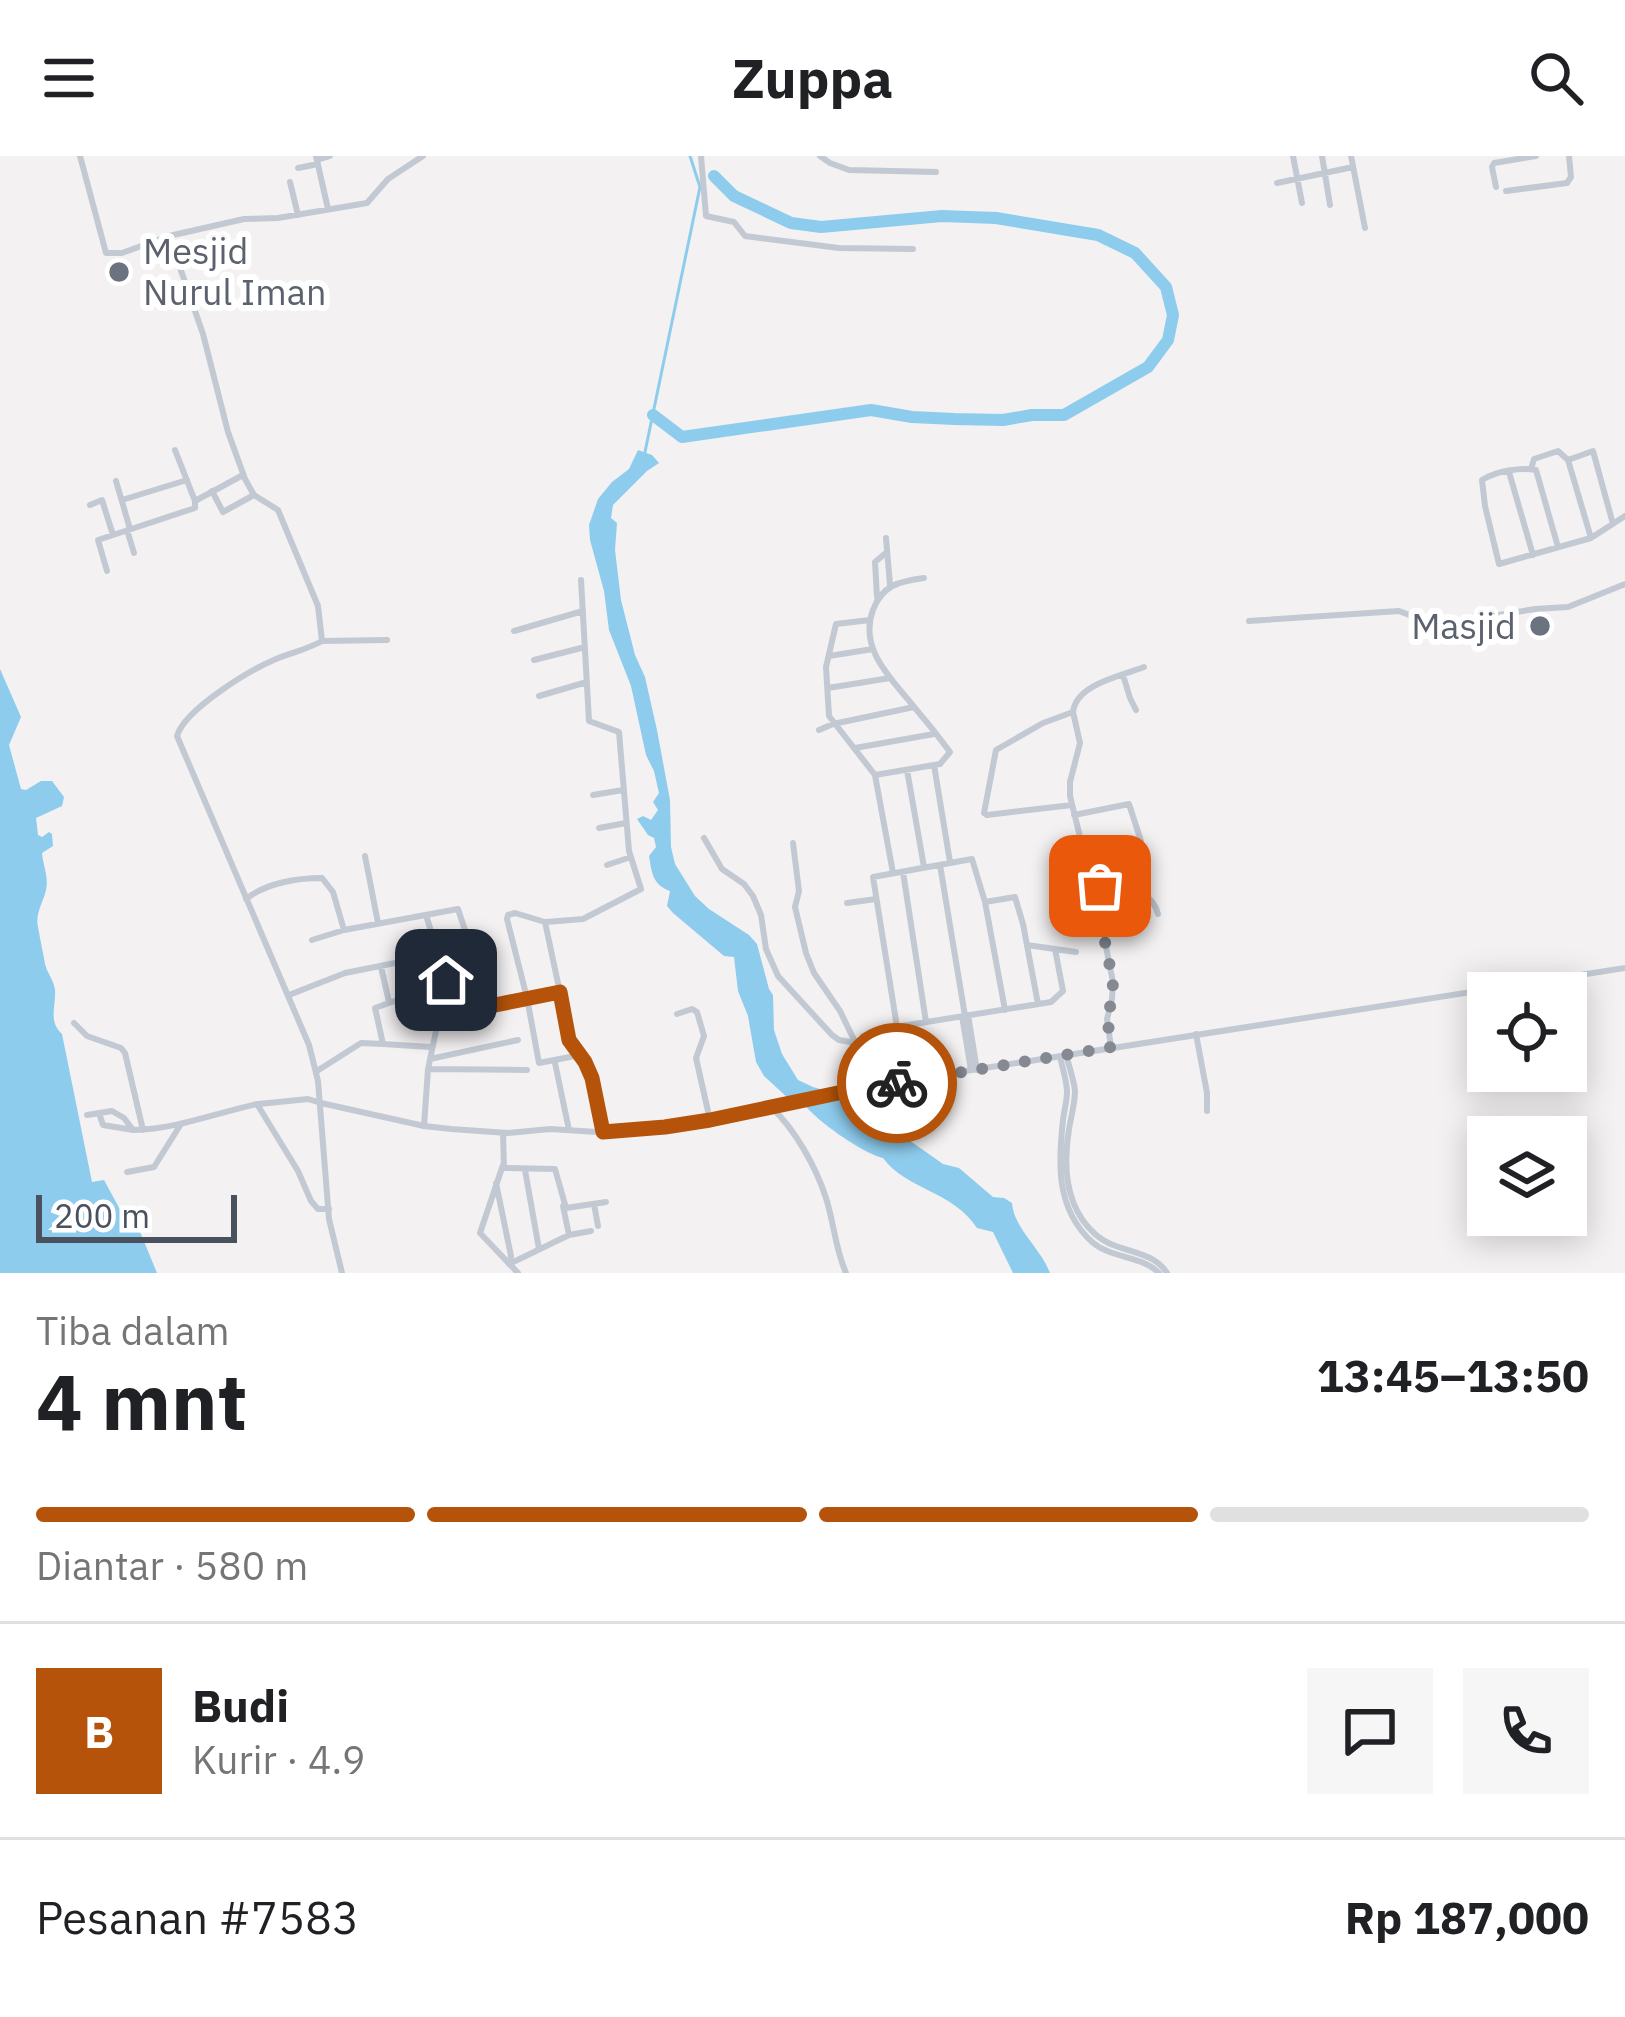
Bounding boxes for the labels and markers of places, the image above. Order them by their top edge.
place label: Mesjid Nurul Iman [143,227,326,315]
marker: Mesjid Nurul Iman [106,259,132,285]
place label: Masjid [1411,602,1516,649]
marker: Masjid [1527,613,1553,639]
pin [1049,835,1151,937]
pin [395,929,497,1031]

